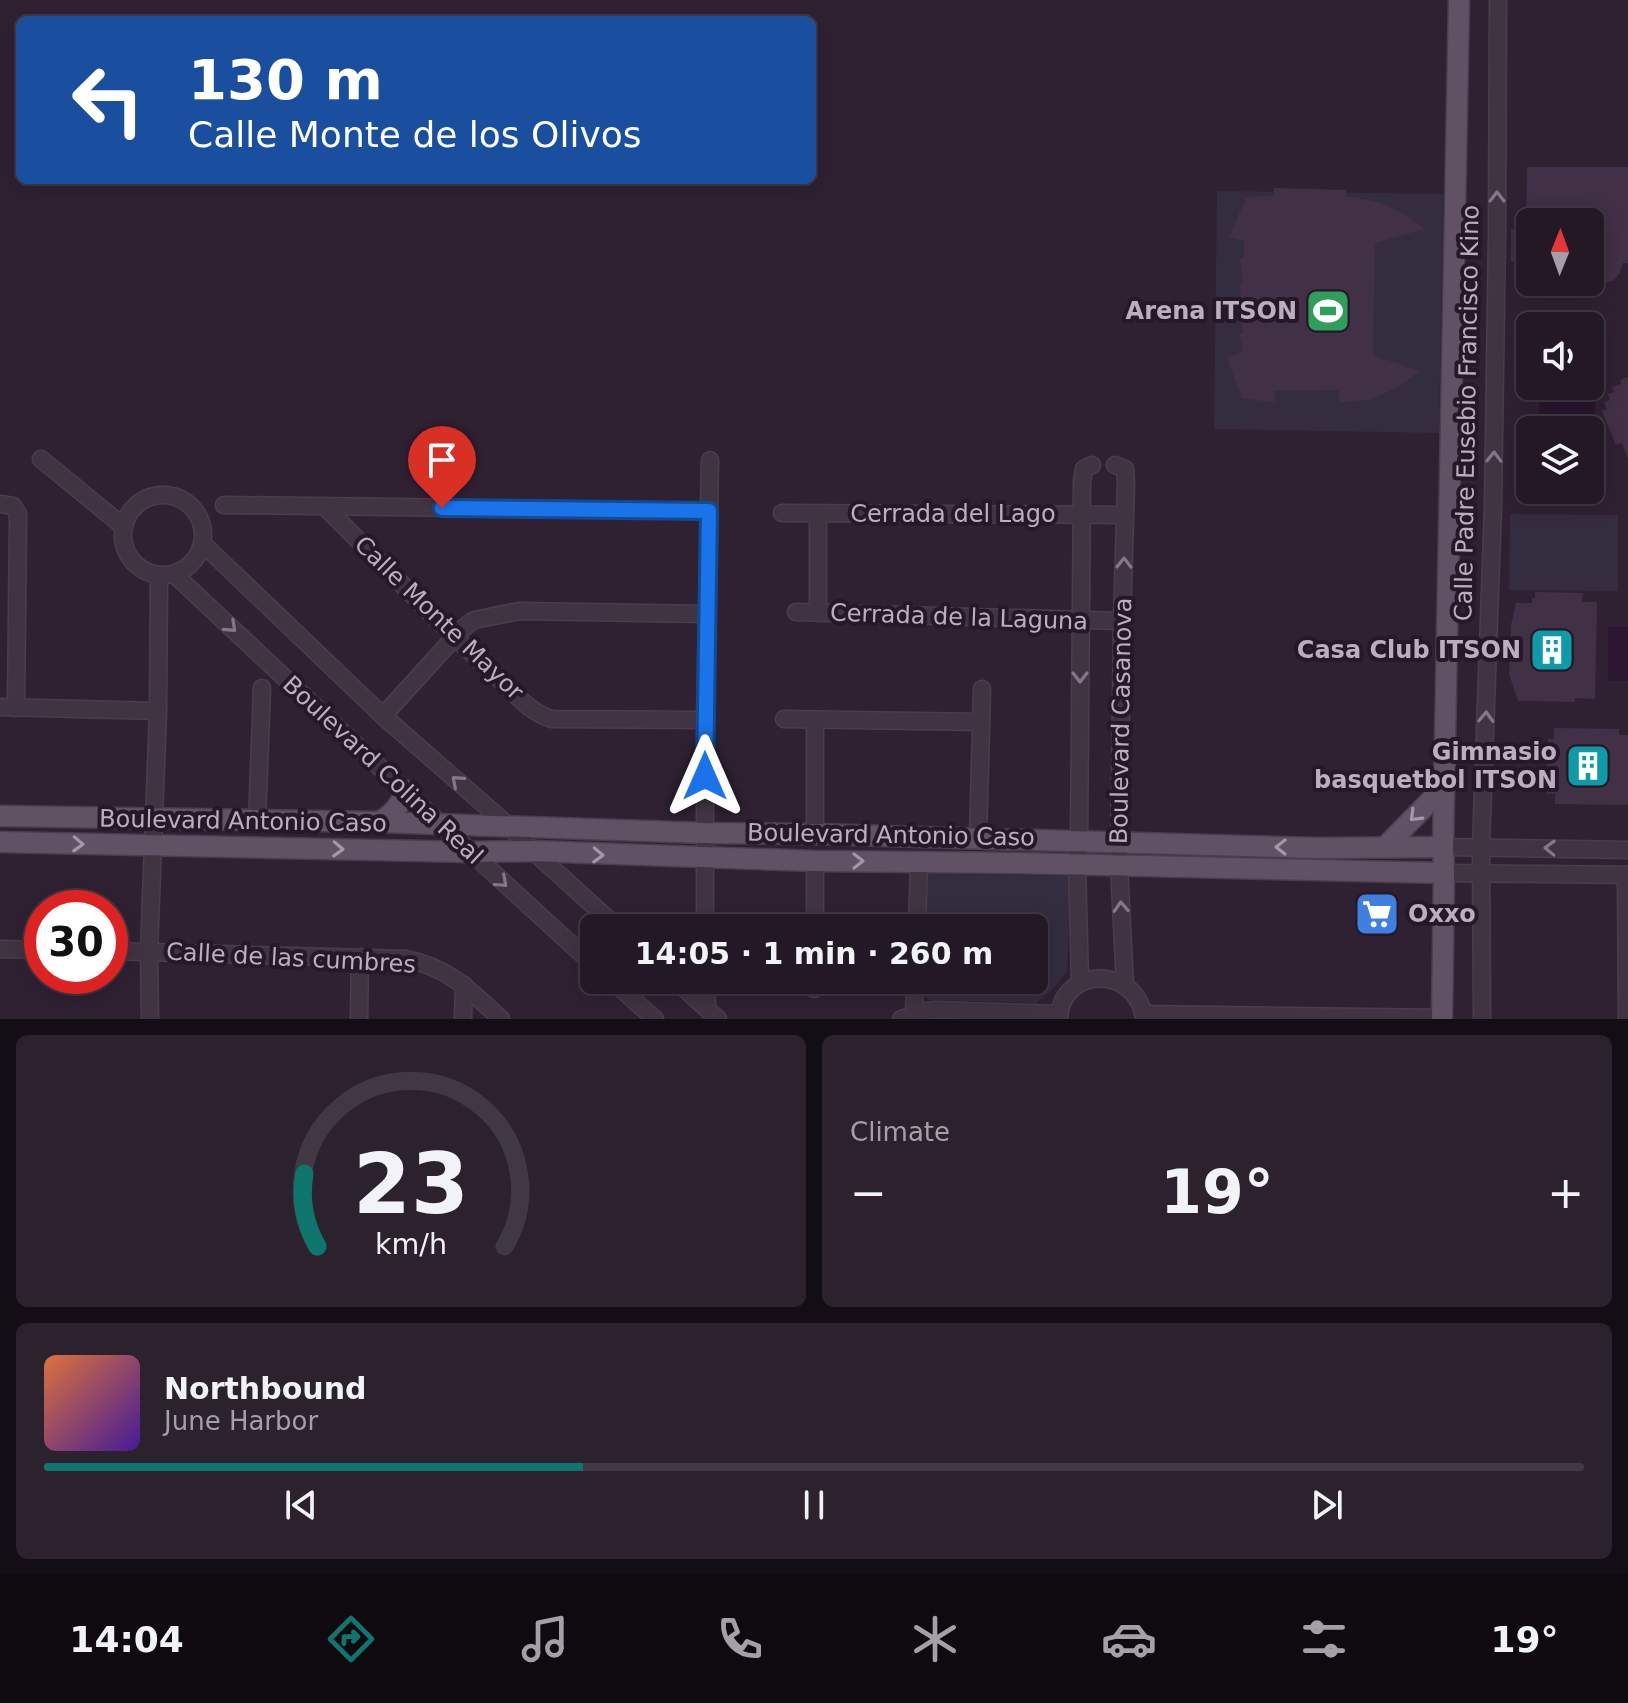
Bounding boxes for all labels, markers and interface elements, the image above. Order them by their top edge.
text: 130 m [188,47,383,112]
icon: left [56,48,160,152]
text: Calle Monte de los Olivos [188,114,642,155]
one-way arrow [1488,190,1506,203]
street label: Calle Padre Eusebio Francisco Kino [1449,205,1485,621]
north arrow [1516,208,1604,296]
map controls [1516,208,1604,504]
sports icon: Arena ITSON [1304,287,1352,335]
place label: Arena ITSON [1126,297,1297,325]
button: sound [1516,312,1604,400]
button: layers [1516,416,1604,504]
pin [408,426,476,508]
icon: arrive [420,438,464,482]
one-way arrow [1485,450,1502,463]
street label: Cerrada del Lago [850,500,1056,528]
street label: Calle Monte Mayor [349,530,529,706]
one-way arrow [1115,556,1132,569]
street label: Boulevard Casanova [1105,598,1137,844]
street label: Cerrada de la Laguna [829,599,1089,635]
one-way arrow [221,617,236,631]
building icon: Casa Club ITSON [1528,626,1576,674]
place label: Casa Club ITSON [1297,636,1521,664]
street label: Boulevard Colina Real [277,670,489,870]
one-way arrow [1071,671,1089,684]
one-way arrow [1477,710,1494,723]
position arrow [663,734,747,818]
place label: Gimnasio basquetbol ITSON [1314,738,1557,794]
building icon: Gimnasio basquetbol ITSON [1564,742,1612,790]
one-way arrow [451,776,466,791]
street label: Boulevard Antonio Caso [99,804,387,838]
one-way arrow [1410,807,1424,821]
street label: Boulevard Antonio Caso [747,818,1035,852]
one-way arrow [72,836,85,853]
one-way arrow [1274,838,1287,855]
one-way arrow [1543,839,1556,857]
one-way arrow [332,840,345,857]
one-way arrow [592,846,605,863]
one-way arrow [852,852,865,870]
one-way arrow [492,872,507,886]
speed limit sign: 30 [24,890,128,994]
supermarket icon: Oxxo [1353,890,1401,938]
one-way arrow [1113,900,1130,913]
place label: Oxxo [1408,900,1476,928]
text: 14:05 · 1 min · 260 m [635,936,993,971]
street label: Calle de las cumbres [165,937,417,979]
text: Climate [850,1117,950,1147]
text: 23 [353,1136,469,1233]
text: 19° [1160,1157,1274,1227]
text: − [850,1167,887,1218]
text: + [1547,1167,1584,1218]
text: km/h [375,1227,447,1261]
text: Northbound [164,1371,367,1406]
text: June Harbor [164,1406,318,1436]
icon: previous [279,1483,323,1527]
icon: pause [792,1483,836,1527]
icon: next [1305,1483,1349,1527]
icon: directions [323,1611,379,1667]
icon: music [517,1611,573,1667]
icon: phone [712,1611,768,1667]
icon: climate [907,1611,963,1667]
icon: car [1101,1611,1157,1667]
icon: filters [1296,1611,1352,1667]
text: 14:04 [69,1619,184,1660]
text: 19° [1491,1619,1559,1660]

